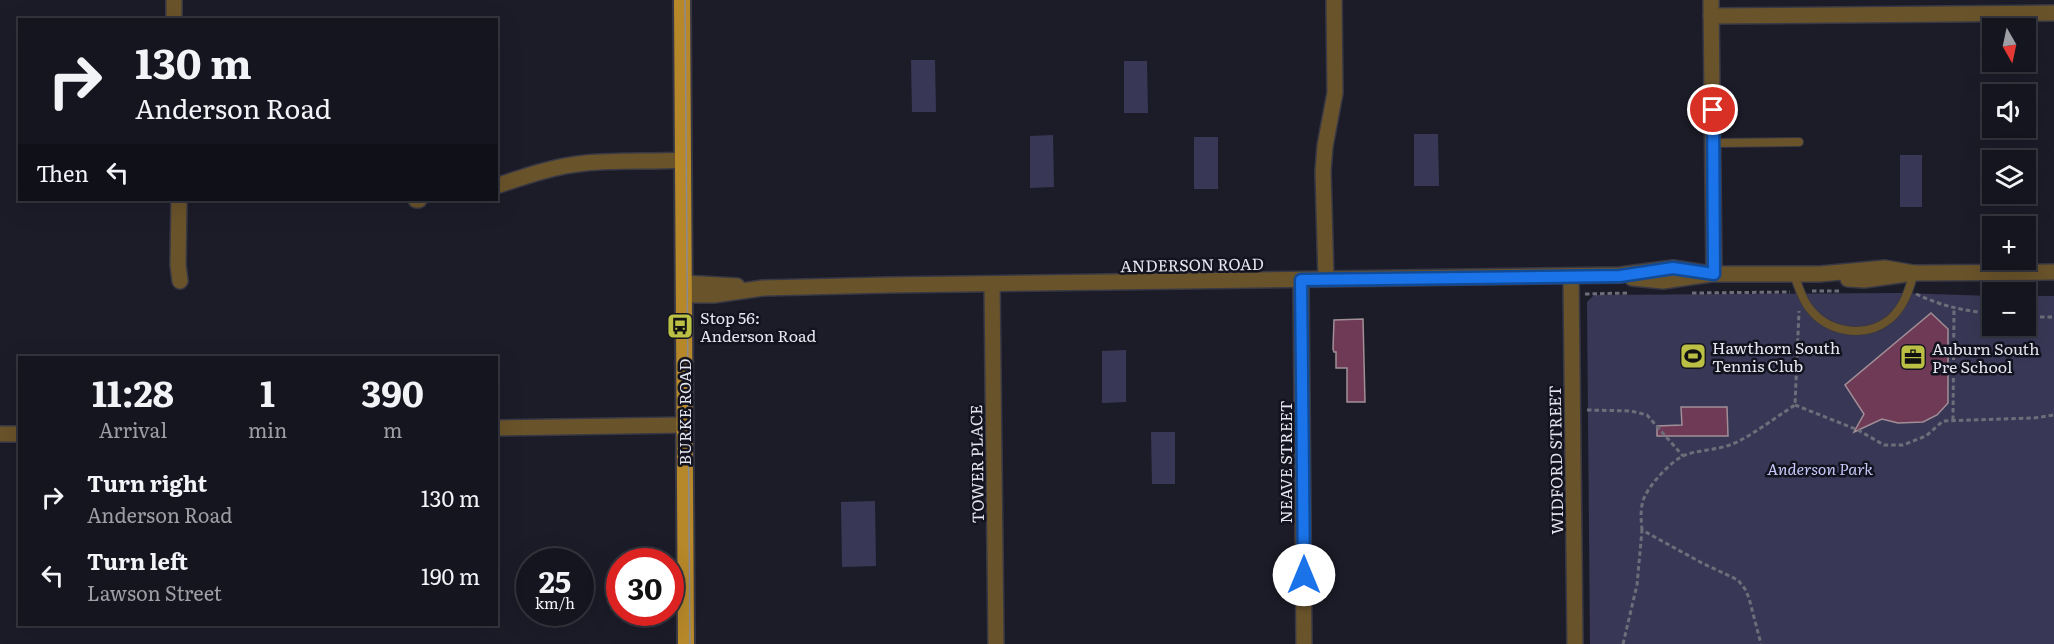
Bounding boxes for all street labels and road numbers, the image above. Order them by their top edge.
street label: ANDERSON ROAD [1120,251,1264,277]
street label: BURKE ROAD [672,359,696,465]
street label: WIDFORD STREET [1542,385,1568,535]
street label: NEAVE STREET [1273,400,1297,524]
street label: TOWER PLACE [963,405,989,523]

